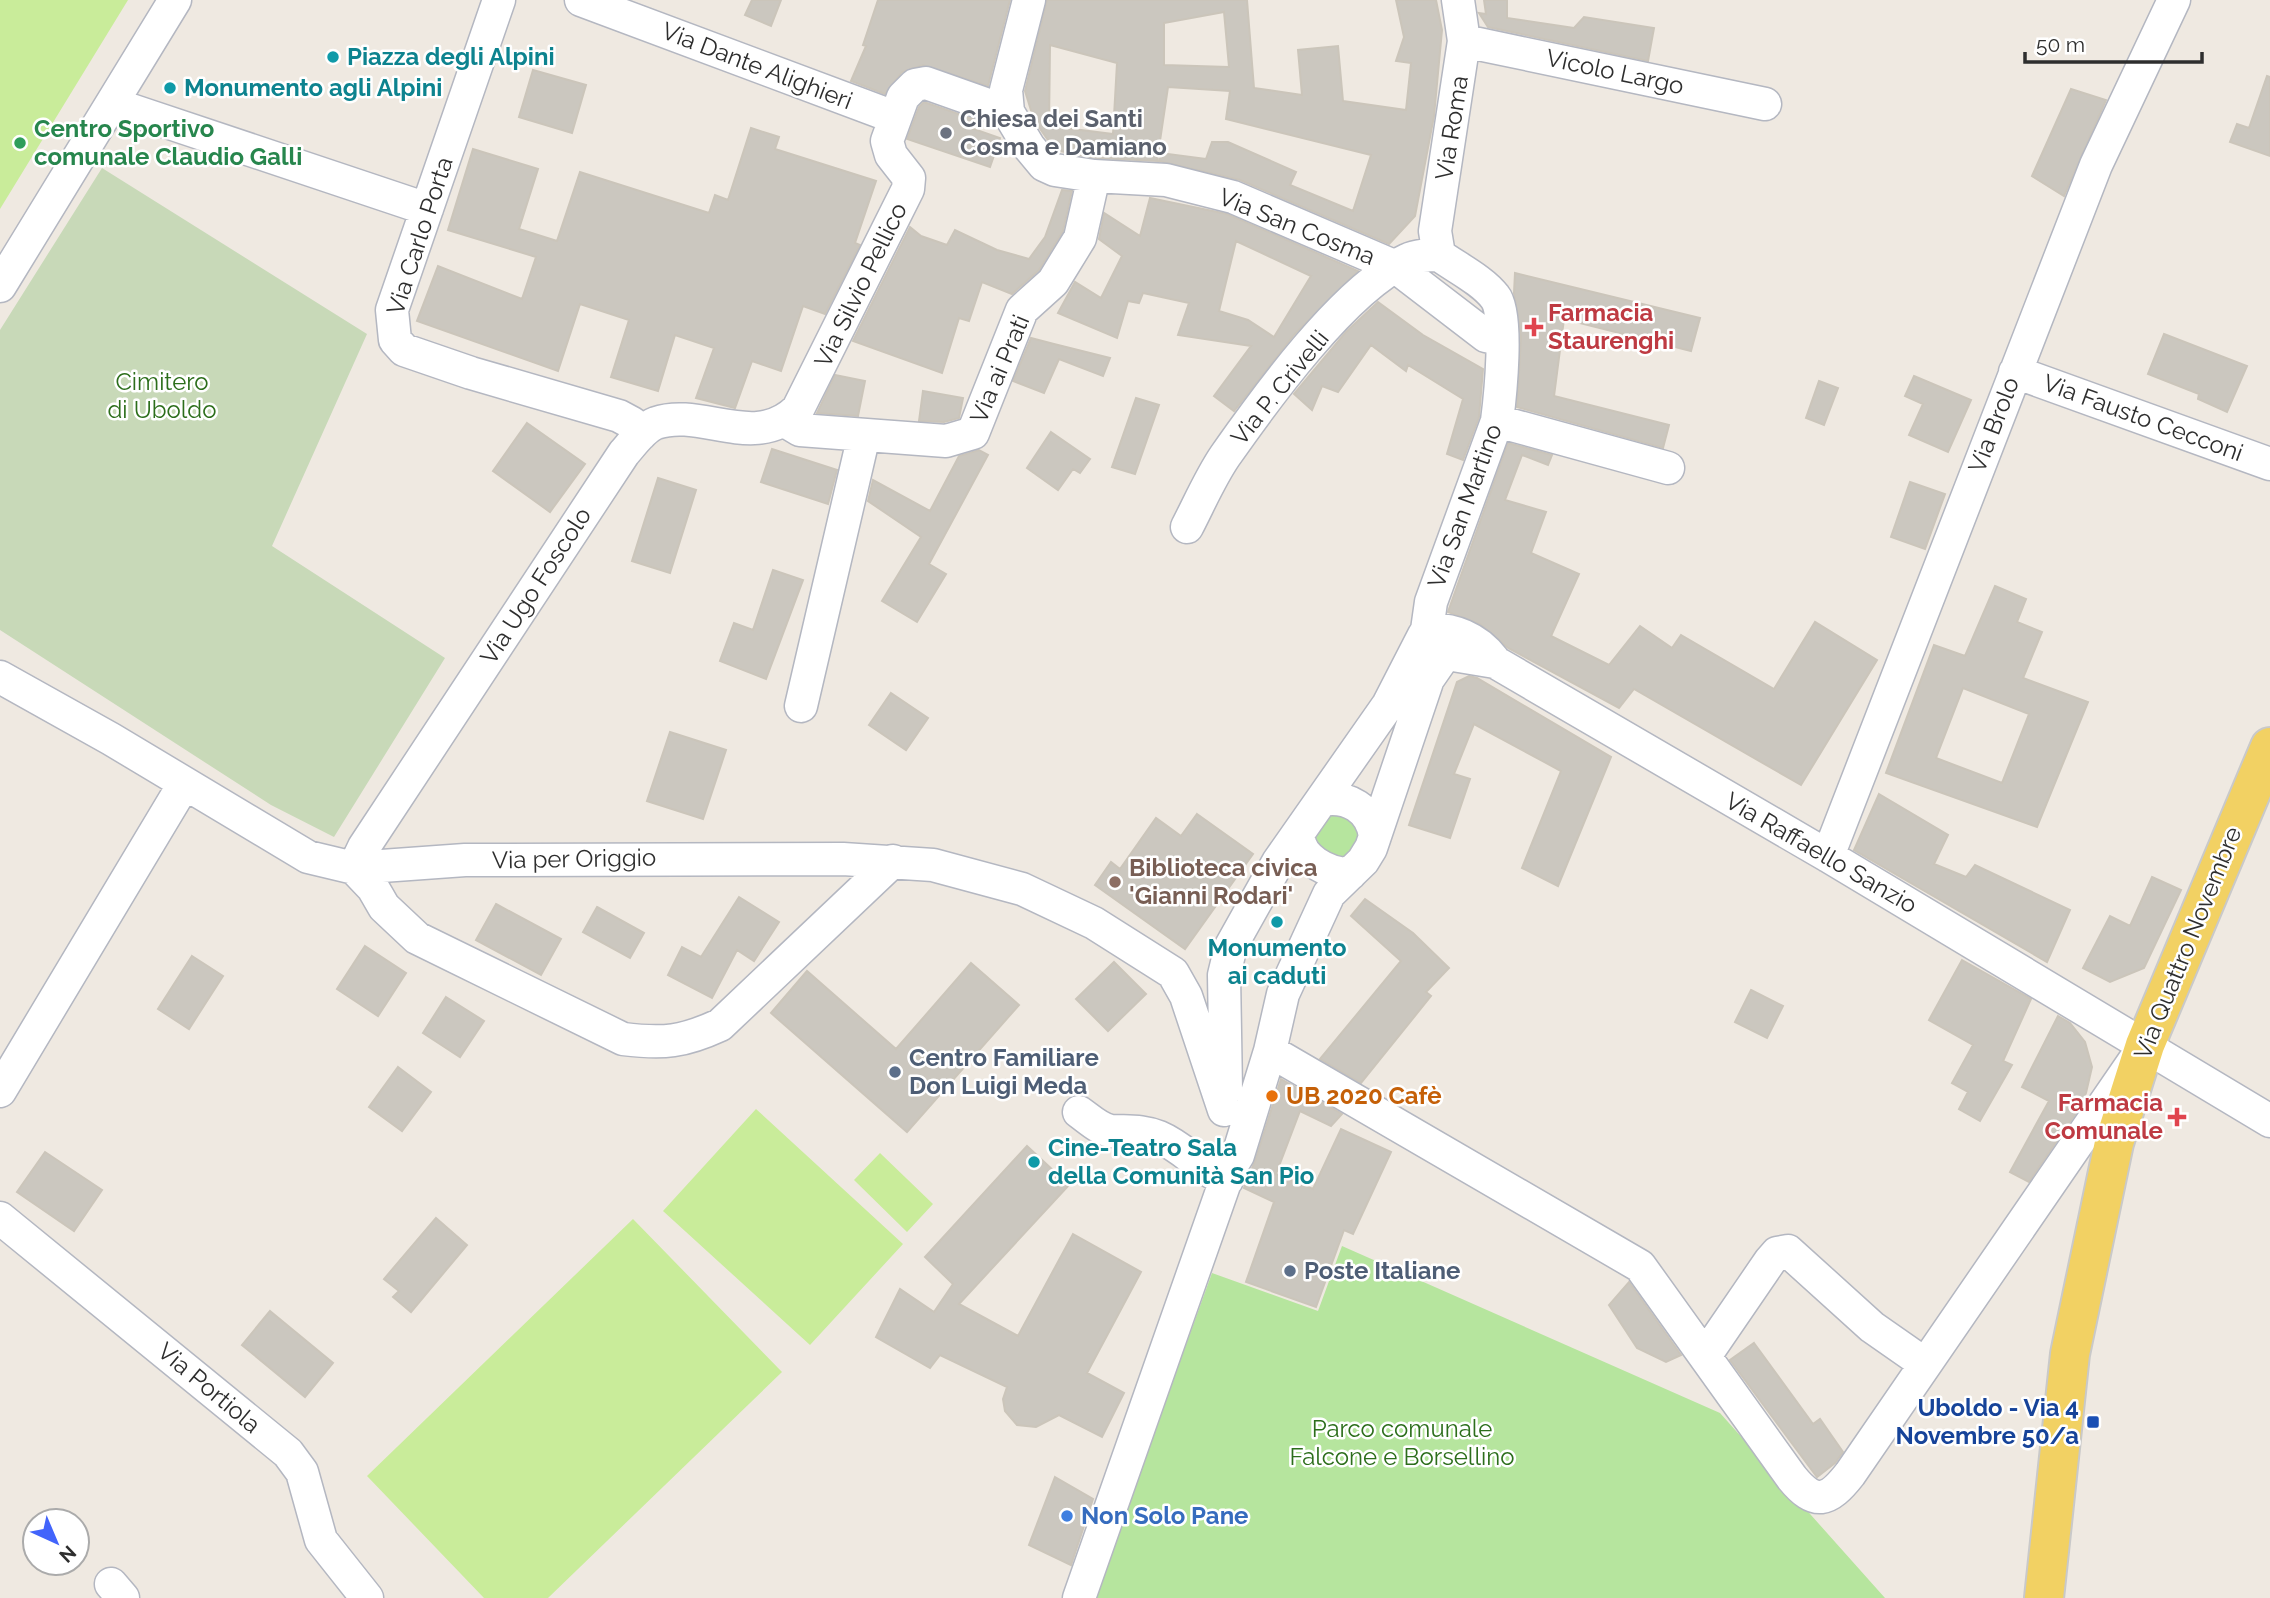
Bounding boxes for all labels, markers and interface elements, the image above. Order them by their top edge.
street label: Via Dante Alighieri [658,16,857,115]
scale bar [2025,21,2202,65]
text: 50 m [2036,32,2085,57]
place label: Piazza degli Alpini [347,42,555,71]
street label: Vicolo Largo [1544,43,1687,100]
marker: Piazza degli Alpini [325,49,341,65]
place label: Monumento agli Alpini [184,73,442,102]
street label: Via Roma [1429,74,1474,182]
marker: Monumento agli Alpini [162,80,178,96]
place label: Chiesa dei Santi Cosma e Damiano [960,104,1167,161]
place label: Centro Sportivo comunale Claudio Galli [34,114,302,171]
marker: Chiesa dei Santi Cosma e Damiano [938,125,954,141]
marker: Centro Sportivo comunale Claudio Galli [12,135,28,151]
street label: Via Carlo Porta [380,153,459,318]
street label: Via San Cosma [1215,182,1380,271]
street label: Via Silvio Pellico [808,198,913,372]
place label: Farmacia Staurenghi [1548,298,1674,355]
street label: Via ai Prati [964,310,1035,427]
marker: Farmacia Staurenghi [1526,319,1542,335]
street label: Via P. Crivelli [1225,325,1335,451]
park label: Cimitero di Uboldo [107,367,217,424]
street label: Via Fausto Cecconi [2039,368,2247,467]
street label: Via Brolo [1962,373,2025,477]
street label: Via San Martino [1421,420,1508,592]
street label: Via Ugo Foscolo [474,502,597,670]
street label: Via Raffaello Sanzio [1720,786,1922,919]
street label: Via Quattro Novembre [2128,822,2247,1063]
street label: Via per Origgio [492,843,656,874]
place label: Biblioteca civica 'Gianni Rodari' [1129,853,1318,910]
marker: Biblioteca civica 'Gianni Rodari' [1107,874,1123,890]
marker: Monumento ai caduti [1269,914,1285,930]
place label: Monumento ai caduti [1207,933,1347,990]
place label: Centro Familiare Don Luigi Meda [909,1043,1099,1100]
marker: Centro Familiare Don Luigi Meda [887,1064,903,1080]
place label: UB 2020 Cafè [1286,1081,1442,1110]
marker: UB 2020 Cafè [1264,1088,1280,1104]
place label: Farmacia Comunale [2045,1088,2163,1145]
marker: Farmacia Comunale [2169,1109,2185,1125]
place label: Cine-Teatro Sala della Comunità San Pio [1048,1133,1314,1190]
marker: Cine-Teatro Sala della Comunità San Pio [1026,1154,1042,1170]
place label: Poste Italiane [1304,1256,1460,1285]
marker: Poste Italiane [1282,1263,1298,1279]
street label: Via Portiola [152,1336,267,1439]
place label: Uboldo - Via 4 Novembre 50/a [1896,1393,2079,1450]
park label: Parco comunale Falcone e Borsellino [1290,1414,1514,1471]
marker: Uboldo - Via 4 Novembre 50/a [2085,1414,2101,1430]
place label: Non Solo Pane [1081,1501,1249,1530]
north arrow [21,1507,91,1577]
marker: Non Solo Pane [1059,1508,1075,1524]
text: N [55,1541,81,1567]

